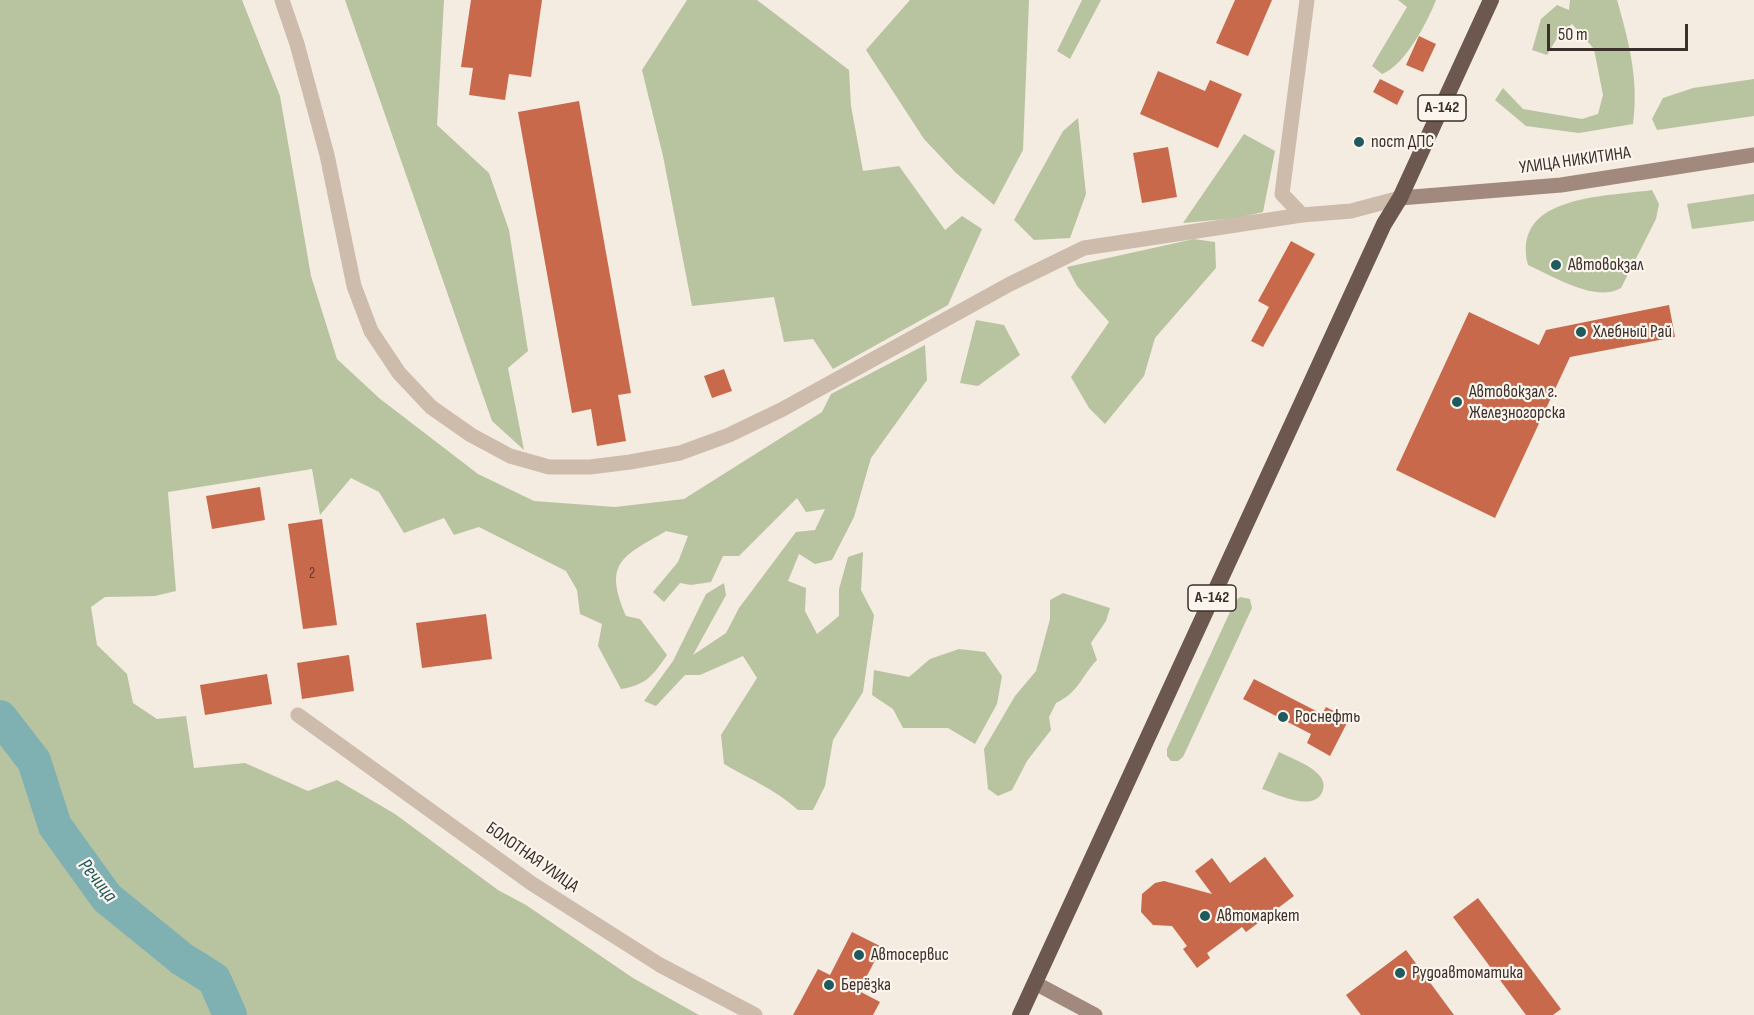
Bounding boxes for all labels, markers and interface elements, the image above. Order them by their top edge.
scale bar [1550,12,1691,50]
text: 50 m [1558,24,1588,45]
road number: А-142 [1418,95,1466,121]
place label: пост ДПС [1371,131,1434,153]
marker: пост ДПС [1352,135,1366,149]
street label: УЛИЦА НИКИТИНА [1518,143,1632,179]
place label: Автовокзал [1568,254,1644,276]
marker: Автовокзал [1549,258,1563,272]
place label: Хлебный Рай [1593,321,1672,343]
marker: Хлебный Рай [1574,325,1588,339]
place label: Автовокзал г. Железногорска [1469,381,1565,424]
marker: Автовокзал г. Железногорска [1450,395,1464,409]
house number: 2 [309,565,315,583]
road number: А-142 [1188,585,1236,611]
place label: Роснефть [1295,706,1360,728]
marker: Роснефть [1276,710,1290,724]
street label: БОЛОТНАЯ УЛИЦА [481,818,583,898]
water label: Речица [72,855,122,907]
place label: Автомаркет [1217,905,1300,927]
marker: Автомаркет [1198,909,1212,923]
place label: Автосервис [871,944,949,966]
marker: Автосервис [852,948,866,962]
place label: Рудоавтоматика [1412,962,1523,984]
marker: Рудоавтоматика [1393,966,1407,980]
place label: Берёзка [841,974,891,996]
marker: Берёзка [822,978,836,992]

